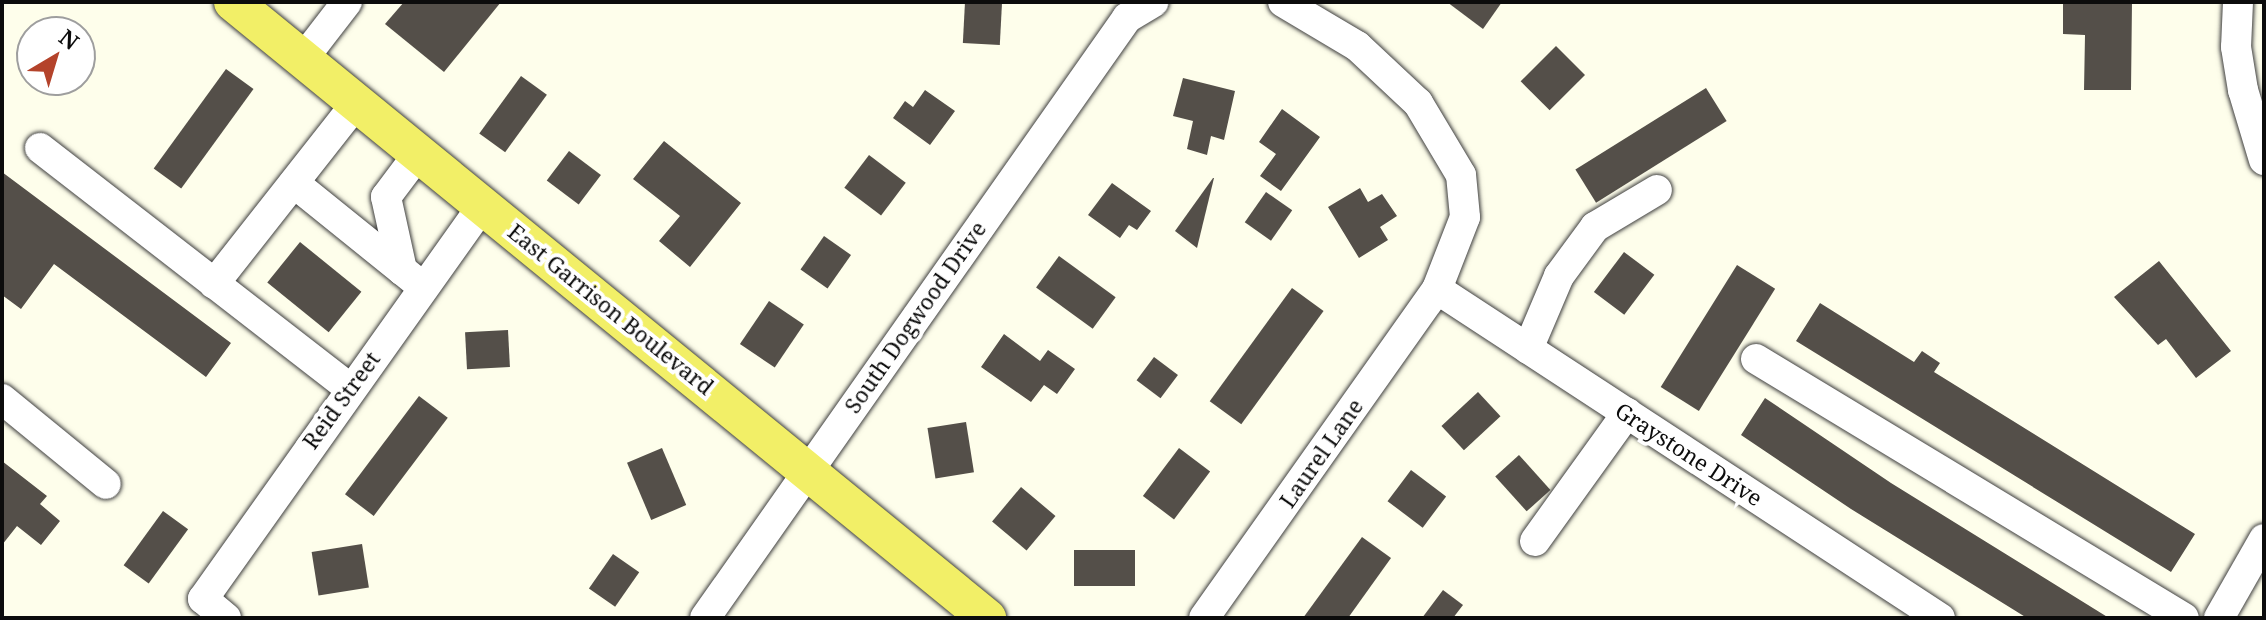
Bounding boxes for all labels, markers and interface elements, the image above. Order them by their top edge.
north arrow [16,16,96,96]
text: N [53,22,86,56]
street label: South Dogwood Drive [839,216,991,418]
street label: East Garrison Boulevard [503,218,719,400]
street label: Reid Street [297,346,385,454]
street label: Laurel Lane [1274,394,1368,512]
street label: Graystone Drive [1611,397,1767,511]

